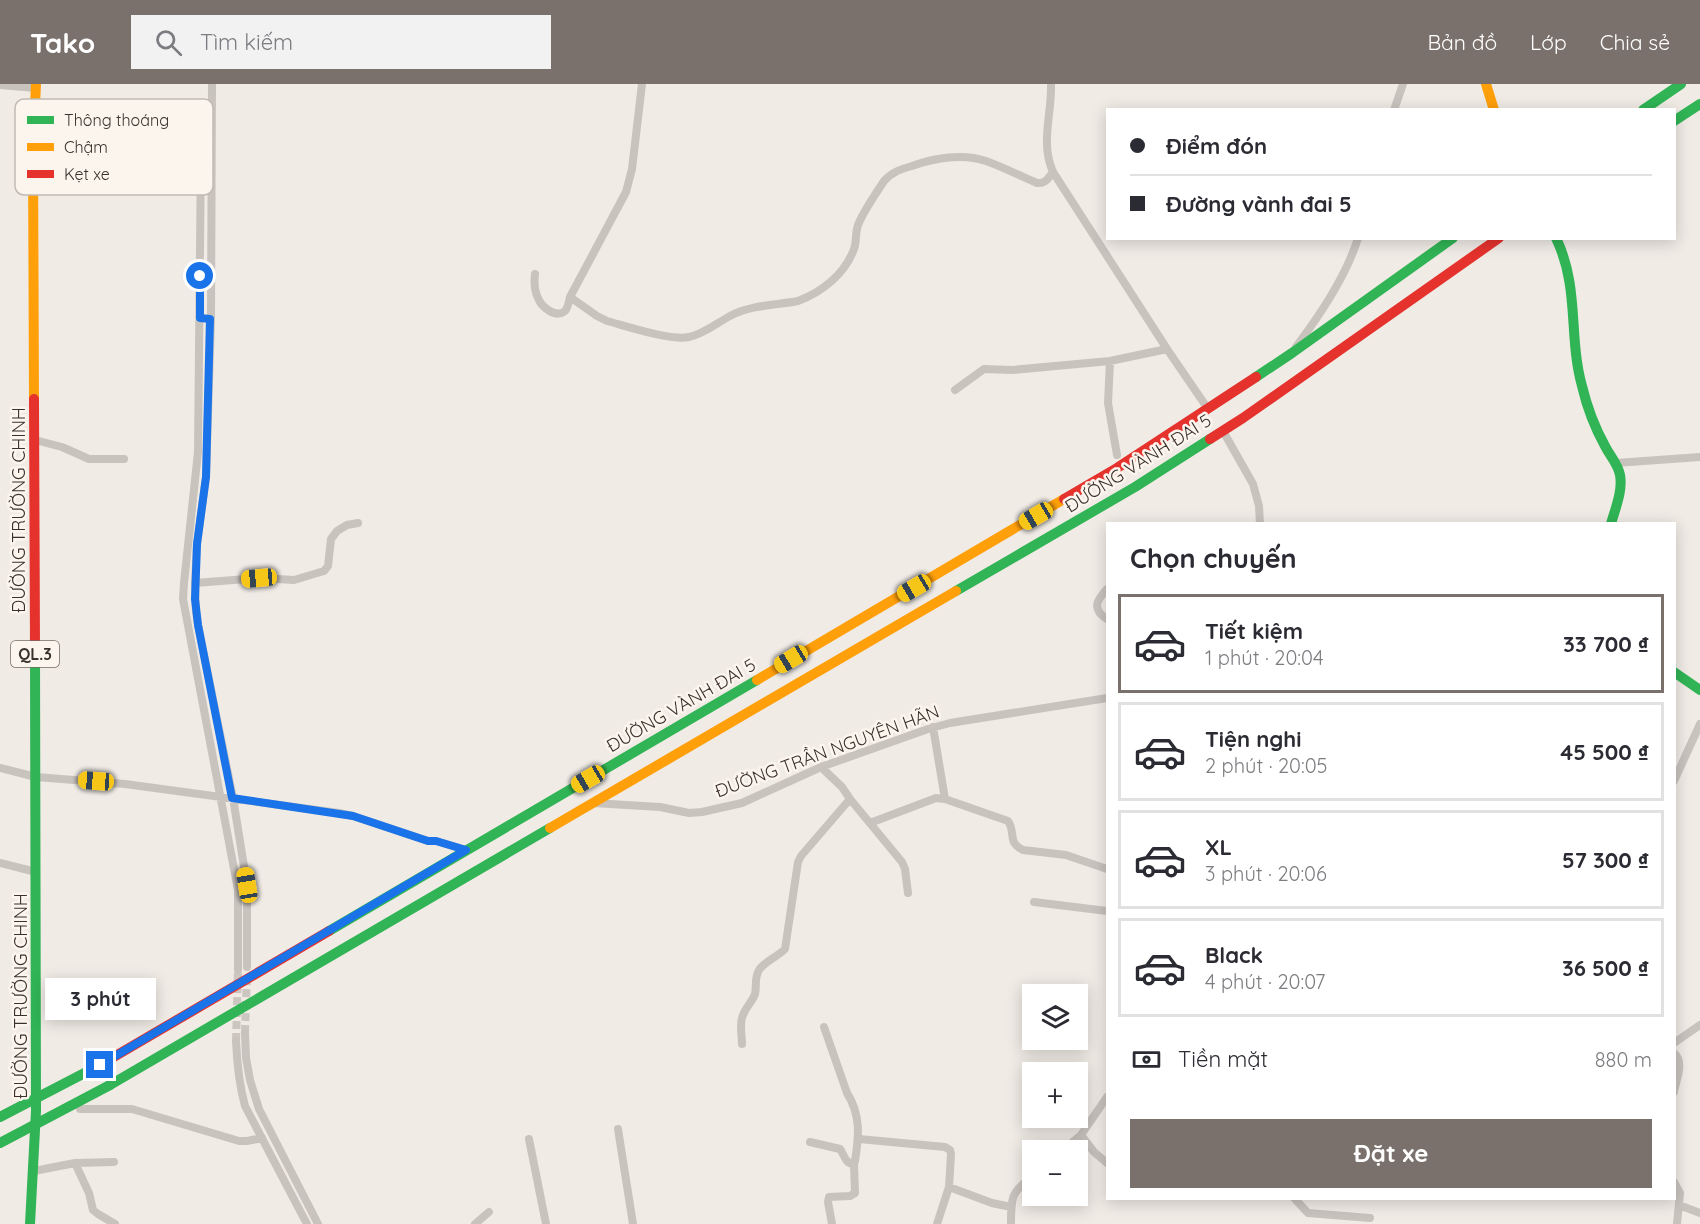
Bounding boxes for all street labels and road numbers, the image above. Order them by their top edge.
street label: ĐƯỜNG TRƯỜNG CHINH [7,407,30,613]
street label: ĐƯỜNG VÀNH ĐAI 5 [1060,409,1216,517]
road number: QL.3 [11,641,59,667]
street label: ĐƯỜNG VÀNH ĐAI 5 [602,653,760,757]
street label: ĐƯỜNG TRẦN NGUYÊN HÃN [711,699,942,802]
street label: ĐƯỜNG TRƯỜNG CHINH [9,893,32,1099]

